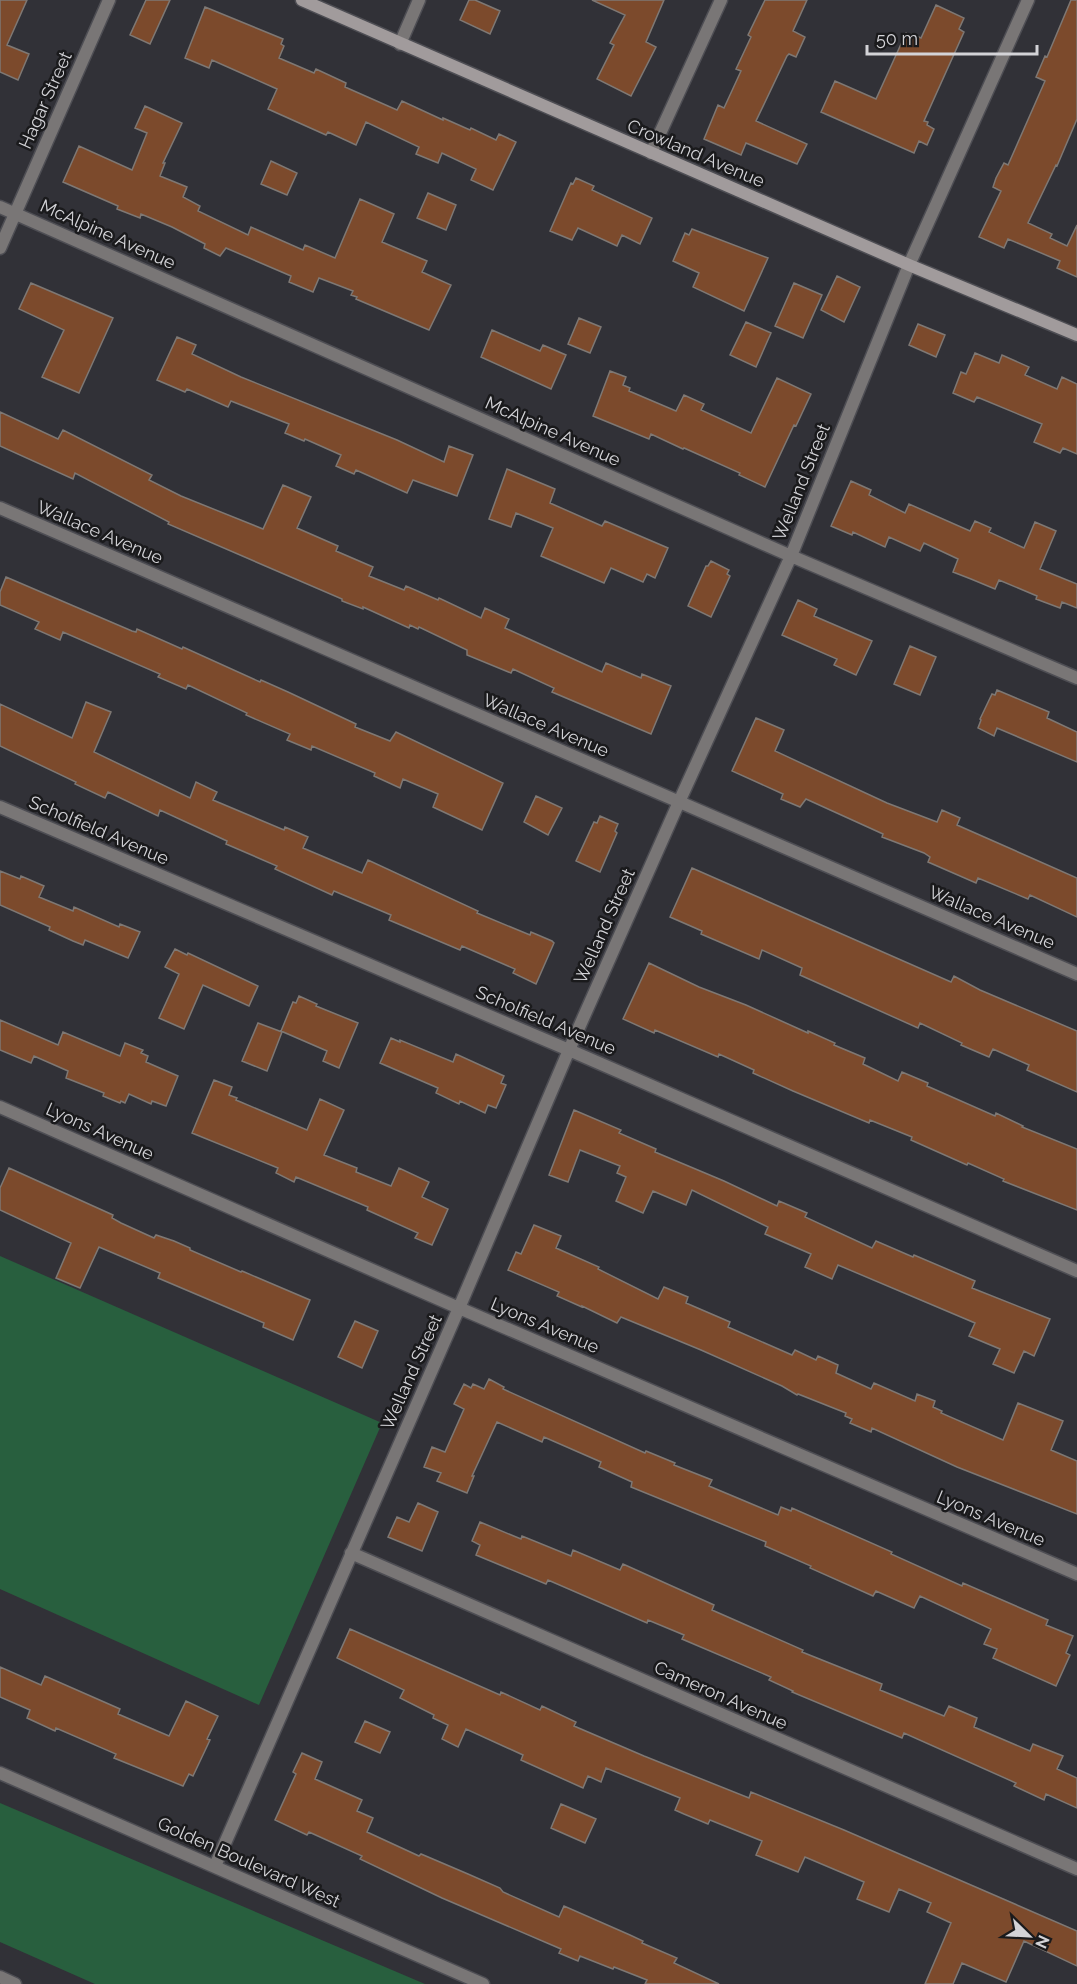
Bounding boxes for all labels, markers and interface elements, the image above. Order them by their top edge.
scale bar [867,18,1036,56]
text: 50 m [876,28,918,49]
street label: Hagar Street [14,48,76,152]
street label: Crowland Avenue [624,115,768,192]
street label: McAlpine Avenue [37,195,179,273]
street label: McAlpine Avenue [482,392,624,470]
street label: Welland Street [768,421,834,543]
street label: Wallace Avenue [34,496,167,568]
street label: Wallace Avenue [480,689,613,761]
street label: Scholfield Avenue [26,791,172,869]
street label: Welland Street [569,865,639,987]
street label: Wallace Avenue [926,881,1059,953]
street label: Scholfield Avenue [473,981,619,1059]
street label: Lyons Avenue [43,1098,157,1164]
street label: Lyons Avenue [488,1293,603,1357]
street label: Welland Street [376,1311,446,1433]
street label: Lyons Avenue [934,1486,1049,1550]
street label: Cameron Avenue [651,1656,791,1734]
street label: Golden Boulevard West [155,1812,343,1912]
north arrow [999,1906,1059,1966]
text: N [1031,1932,1053,1951]

